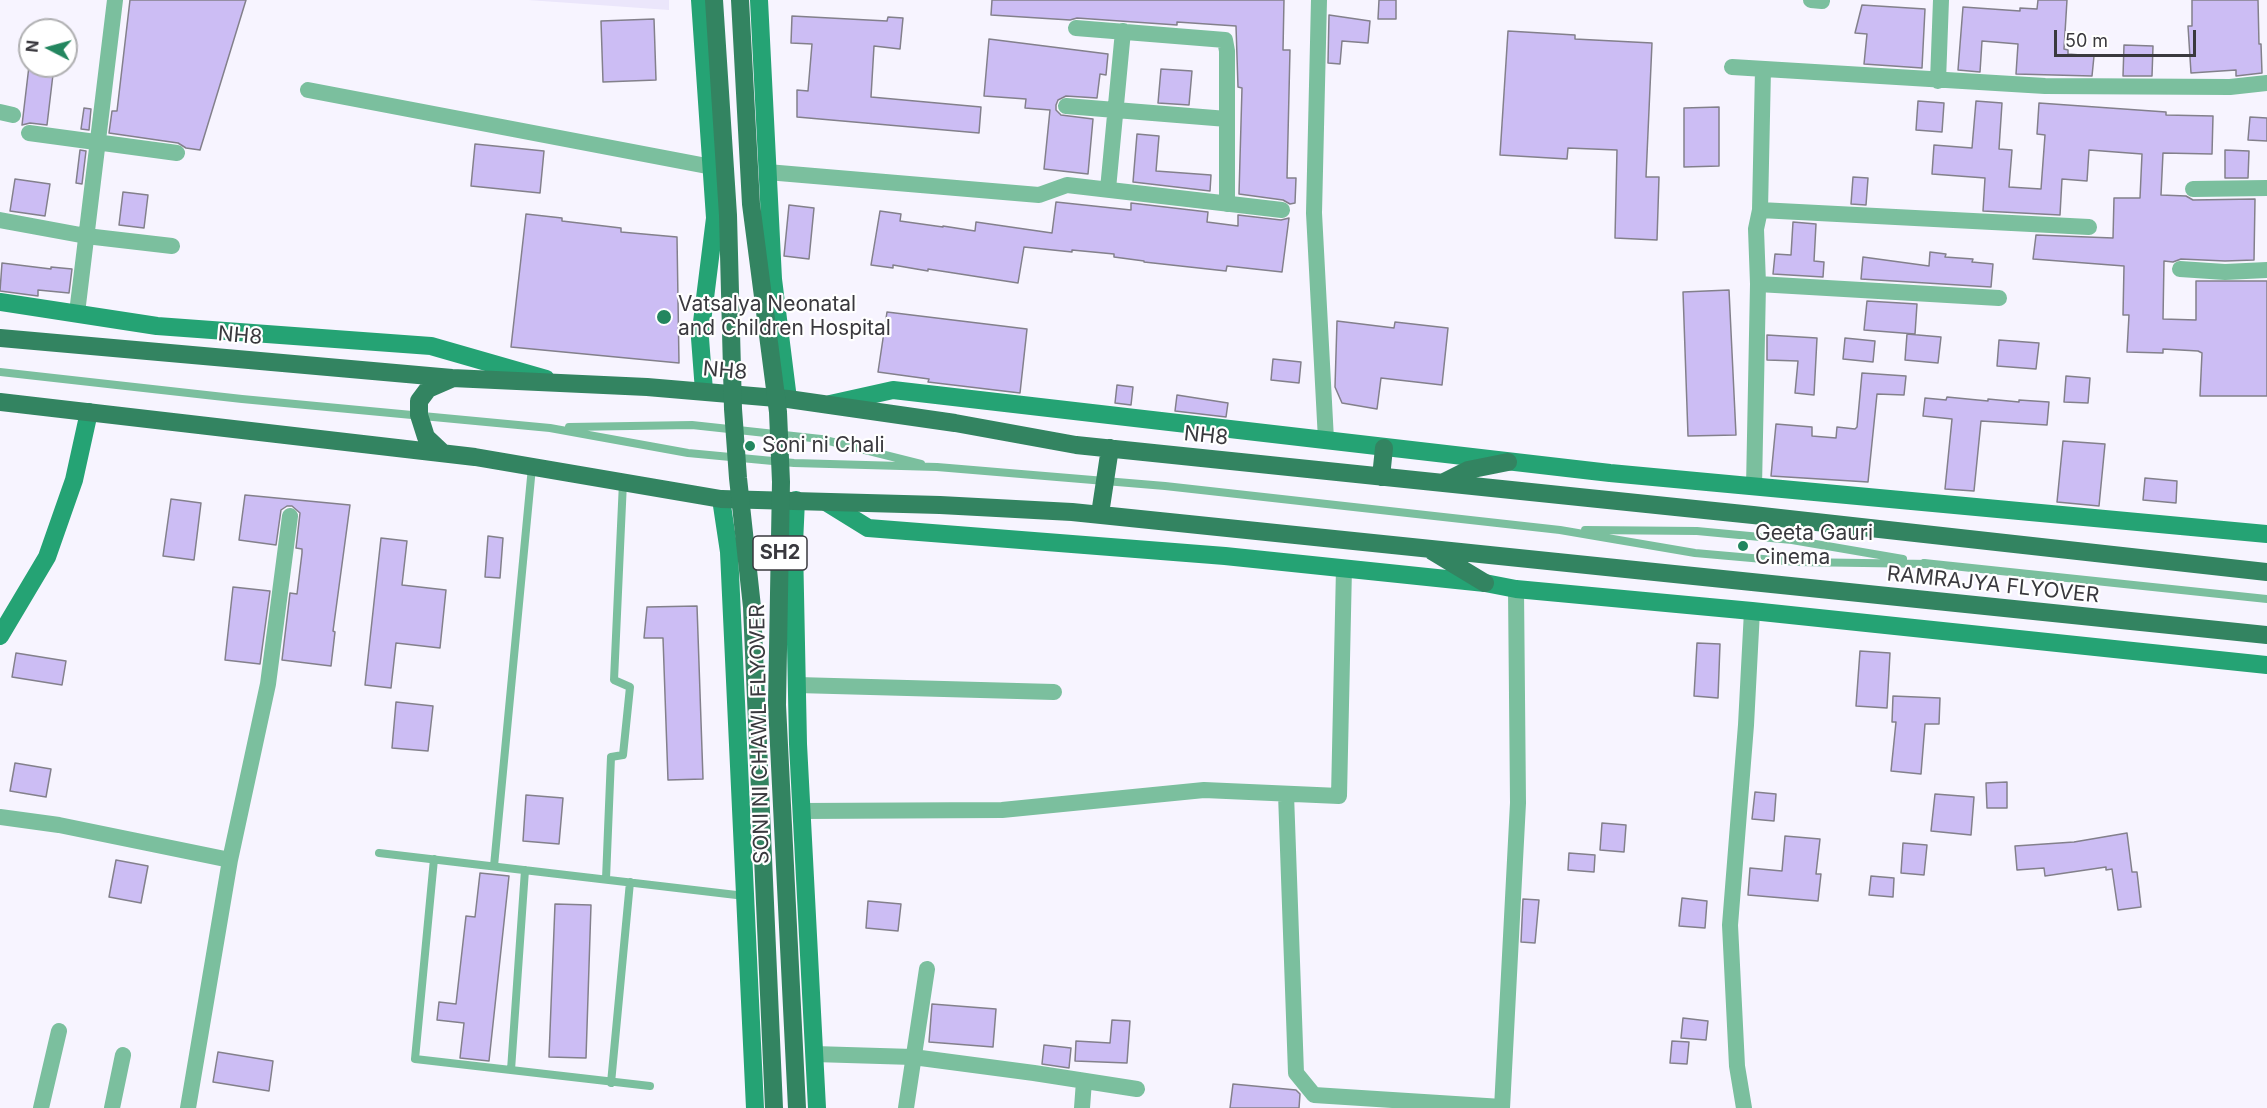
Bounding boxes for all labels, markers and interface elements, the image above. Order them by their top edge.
north arrow [18,18,78,78]
scale bar [2057,18,2200,56]
text: 50 m [2065,30,2108,51]
text: N [22,39,43,53]
place label: Vatsalya Neonatal and Children Hospital [678,292,891,342]
marker: Vatsalya Neonatal and Children Hospital [655,308,673,326]
street label: NH8 [217,322,263,350]
street label: NH8 [702,357,748,385]
street label: NH8 [1183,421,1229,451]
place label: Soni ni Chali [762,433,885,459]
marker: Soni ni Chali [743,439,757,453]
place label: Geeta Gauri Cinema [1755,521,1873,571]
road number: SH2 [753,536,807,570]
marker: Geeta Gauri Cinema [1736,539,1750,553]
street label: RAMRAJYA FLYOVER [1886,561,2100,609]
street label: SONI NI CHAWL FLYOVER [745,604,775,864]

